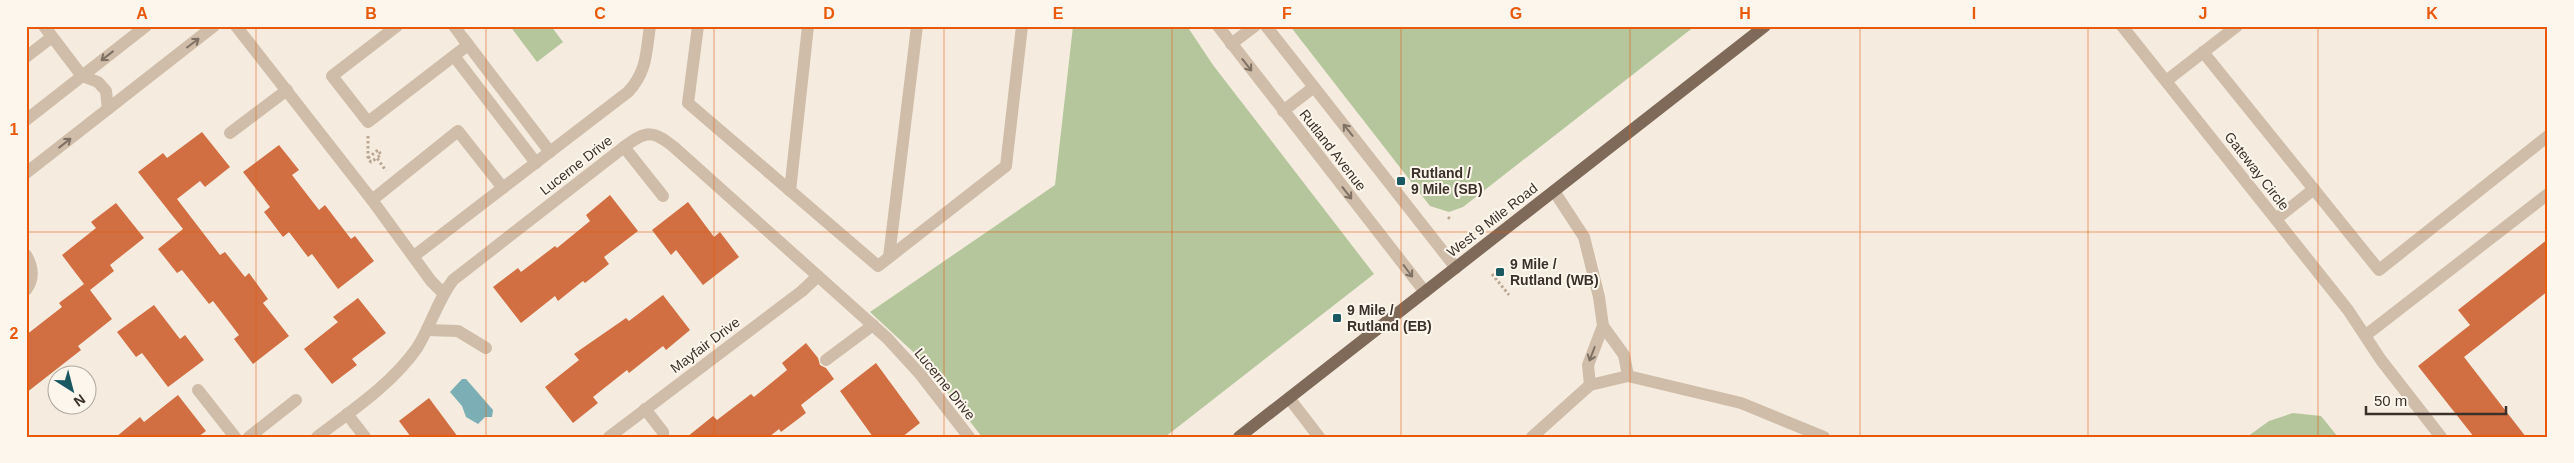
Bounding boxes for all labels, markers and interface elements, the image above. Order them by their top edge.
text: A [136,5,148,22]
text: B [365,5,377,22]
text: C [594,5,606,22]
text: D [823,5,835,22]
text: E [1053,5,1064,22]
text: F [1282,5,1292,22]
text: G [1510,5,1522,22]
text: H [1739,5,1751,22]
text: I [1972,5,1976,22]
text: J [2199,5,2207,22]
text: K [2426,5,2438,22]
one-way arrow [186,38,200,48]
one-way arrow [101,51,114,62]
one-way arrow [1242,58,1253,71]
street label: Rutland Avenue [1296,106,1370,194]
text: 1 [10,121,19,138]
one-way arrow [1343,124,1354,137]
street label: Gateway Circle [2221,129,2293,213]
street label: Lucerne Drive [537,132,615,198]
one-way arrow [58,137,71,148]
place label: Rutland / 9 Mile (SB) [1411,165,1483,197]
marker: Rutland / 9 Mile (SB) [1395,175,1407,187]
street label: West 9 Mile Road [1444,180,1540,260]
one-way arrow [1342,186,1353,199]
place label: 9 Mile / Rutland (WB) [1510,256,1599,288]
one-way arrow [1402,264,1413,277]
marker: 9 Mile / Rutland (WB) [1494,266,1506,278]
place label: 9 Mile / Rutland (EB) [1347,302,1432,334]
marker: 9 Mile / Rutland (EB) [1331,312,1343,324]
street label: Mayfair Drive [667,314,743,376]
text: 2 [10,325,19,342]
street label: Lucerne Drive [911,345,979,423]
one-way arrow [1587,346,1596,362]
north arrow [48,366,98,416]
scale bar [2366,383,2506,415]
text: N [71,391,88,410]
text: 50 m [2374,392,2407,409]

